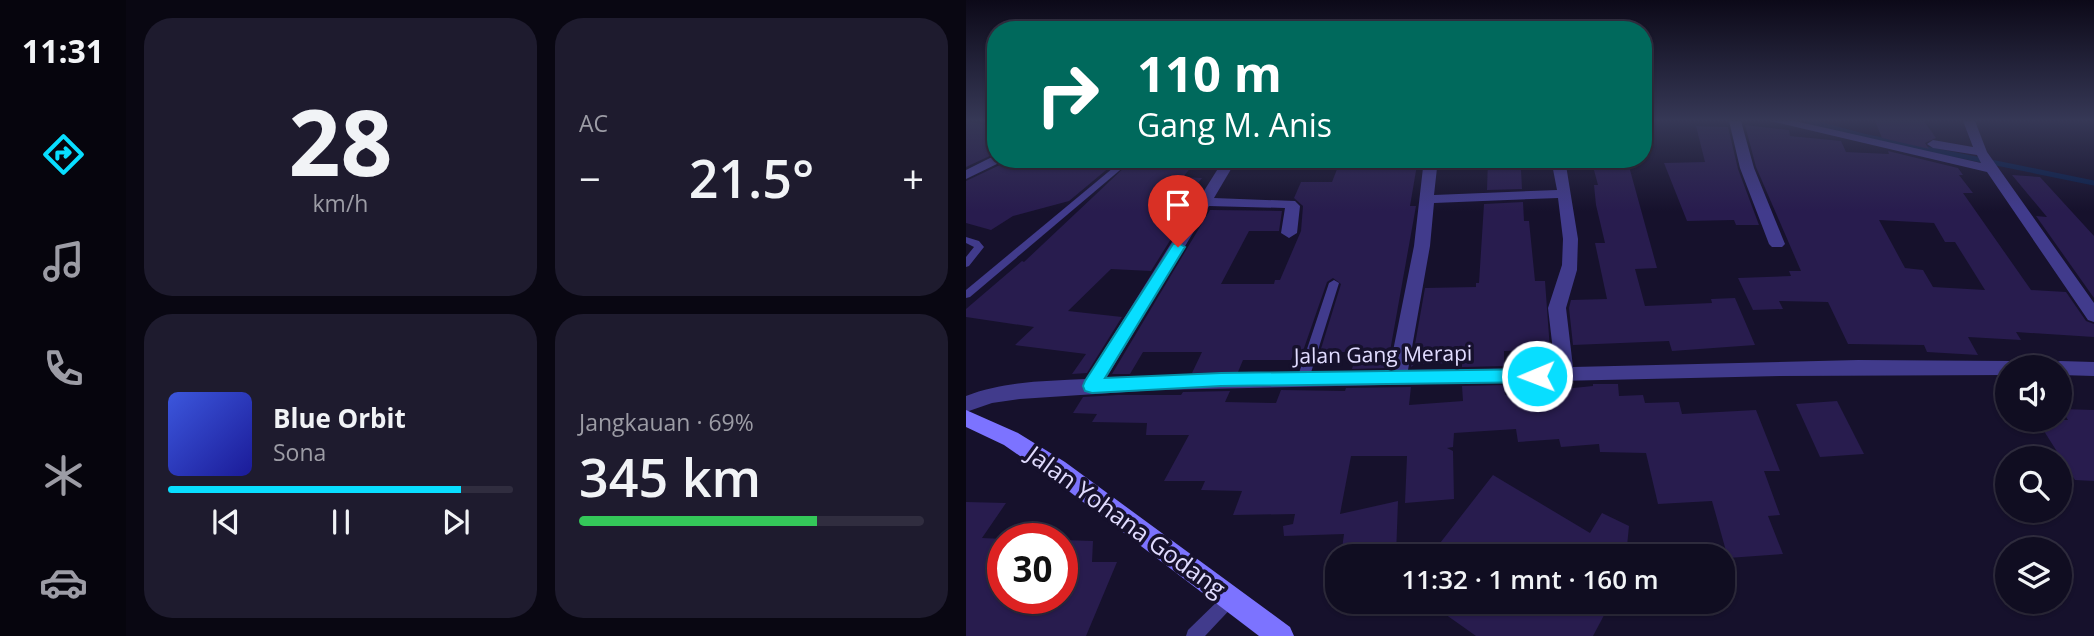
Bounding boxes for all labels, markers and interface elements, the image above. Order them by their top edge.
text: 11:31 [22,29,104,72]
text: 110 m [1137,40,1282,106]
icon: right [1022,49,1113,140]
text: 28 [288,79,393,203]
text: Gang M. Anis [1137,103,1332,146]
text: AC [579,107,608,139]
icon: directions [39,130,88,179]
text: 21.5° [689,142,814,213]
text: − [579,152,601,204]
text: + [902,152,924,204]
pin [1148,175,1208,247]
icon: arrive [1159,186,1197,224]
text: km/h [313,187,368,219]
icon: music [39,237,88,286]
street label: Jalan Gang Merapi [1292,338,1472,370]
position arrow [1500,339,1574,413]
icon: phone [39,344,88,393]
map controls [1995,355,2072,614]
button: sound [1995,355,2072,432]
text: Blue Orbit [273,400,406,436]
text: Jangkauan · 69% [579,406,754,438]
text: Sona [273,436,326,468]
street label: Jalan Yohana Godang [1019,436,1233,604]
text: 345 km [579,441,761,512]
button: search [1995,446,2072,523]
icon: climate [39,451,88,500]
icon: previous [207,503,245,541]
icon: pause [322,503,360,541]
icon: next [437,503,475,541]
speed limit sign: 30 [987,523,1078,614]
button: layers [1995,537,2072,614]
icon: car [39,558,88,607]
text: 11:32 · 1 mnt · 160 m [1401,561,1659,597]

